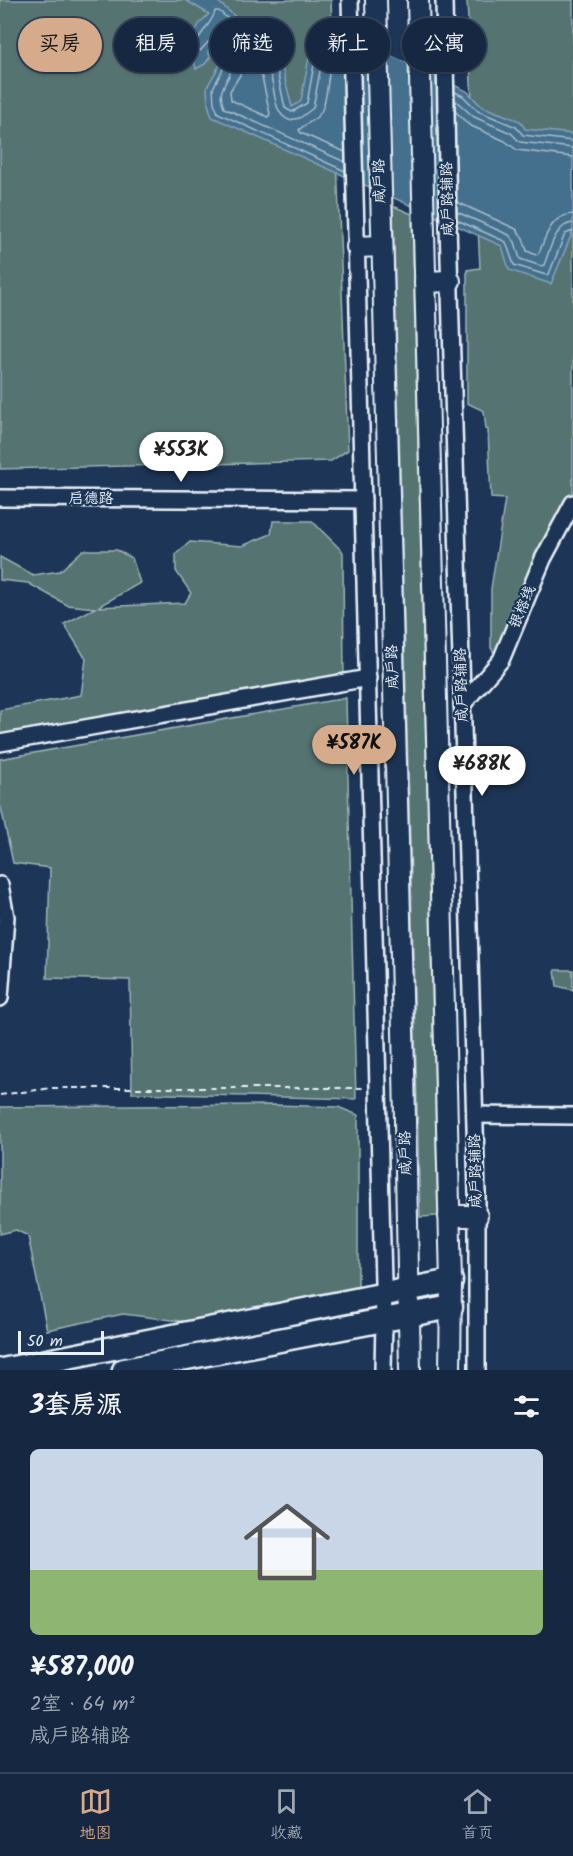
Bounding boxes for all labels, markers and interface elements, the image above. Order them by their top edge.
chip: 买房 [18,18,102,72]
chip: 租房 [114,18,198,72]
chip: 筛选 [210,18,294,72]
chip: 新上 [306,18,390,72]
chip: 公寓 [402,18,486,72]
street label: 咸户路 [368,158,392,204]
street label: 咸户路辅路 [435,161,461,237]
pin: ¥553K [139,432,223,483]
text: ¥553K [153,435,209,467]
street label: 启德路 [68,487,114,511]
street label: 银榕线 [503,582,543,632]
street label: 咸户路 [380,644,406,690]
street label: 咸户路辅路 [449,647,475,723]
pin: ¥587K [312,725,396,776]
text: ¥587K [326,728,382,760]
pin: ¥688K [440,746,524,797]
text: ¥688K [453,749,511,781]
street label: 咸户路 [394,1130,418,1176]
street label: 咸户路辅路 [463,1133,489,1209]
scale bar [18,1328,104,1356]
text: 50 m [27,1329,63,1354]
text: 3套房源 [30,1385,122,1427]
icon: filters [510,1390,543,1423]
icon: home [233,1488,341,1596]
text: ¥587,000 [30,1647,134,1689]
text: 2室 · 64 m² [30,1689,135,1721]
text: 咸户路辅路 [30,1721,130,1753]
tab: 地图 [79,1785,112,1846]
tab: 收藏 [270,1785,303,1846]
tab: 首页 [461,1785,494,1846]

